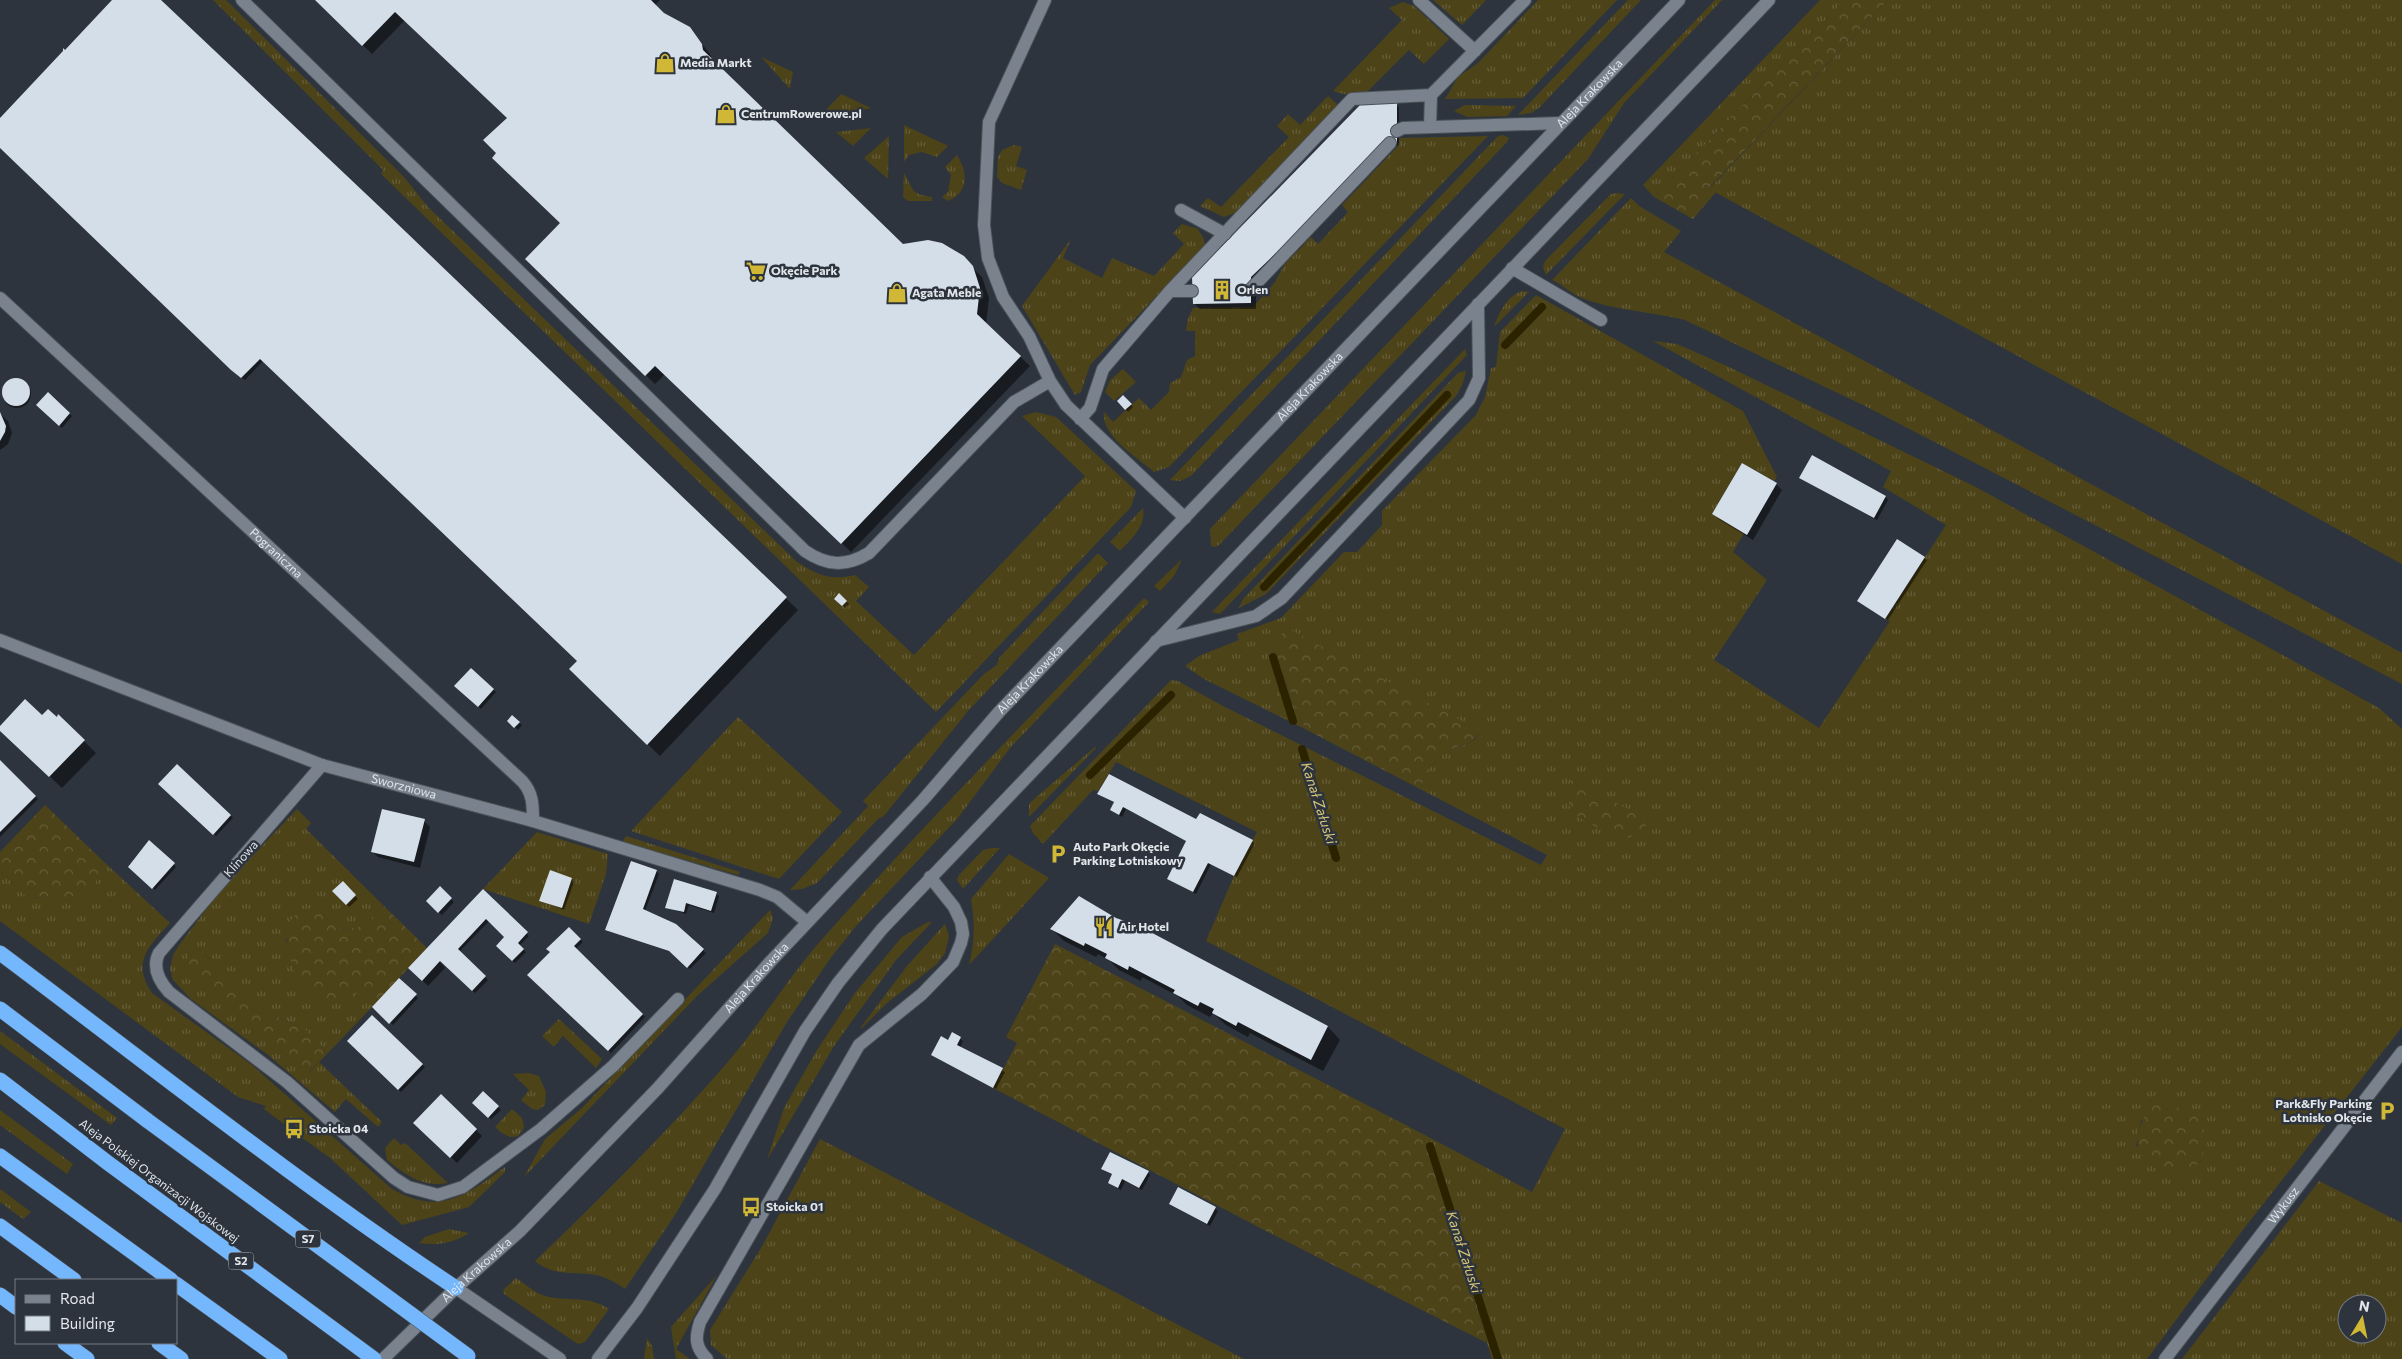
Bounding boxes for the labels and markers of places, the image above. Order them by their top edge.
shop icon: Media Markt [654,52,676,74]
place label: Media Markt [680,55,751,69]
shop icon: CentrumRowerowe.pl [715,103,737,125]
place label: CentrumRowerowe.pl [741,106,862,120]
supermarket icon: Okęcie Park [745,260,767,282]
place label: Okęcie Park [771,263,837,277]
building icon: Orlen [1211,279,1233,301]
shop icon: Agata Meble [886,282,908,304]
place label: Orlen [1237,282,1268,296]
place label: Agata Meble [912,285,981,299]
place label: Auto Park Okęcie Parking Lotniskowy [1073,839,1184,867]
parking icon: Auto Park Okęcie Parking Lotniskowy [1047,843,1069,865]
restaurant icon: Air Hotel [1093,916,1115,938]
place label: Air Hotel [1119,919,1169,933]
place label: Park&Fly Parking Lotnisko Okęcie [2275,1096,2372,1124]
parking icon: Park&Fly Parking Lotnisko Okęcie [2376,1100,2398,1122]
bus stop icon: Stoicka 04 [283,1118,305,1140]
place label: Stoicka 04 [309,1121,369,1135]
bus stop icon: Stoicka 01 [740,1196,762,1218]
place label: Stoicka 01 [766,1199,823,1213]

